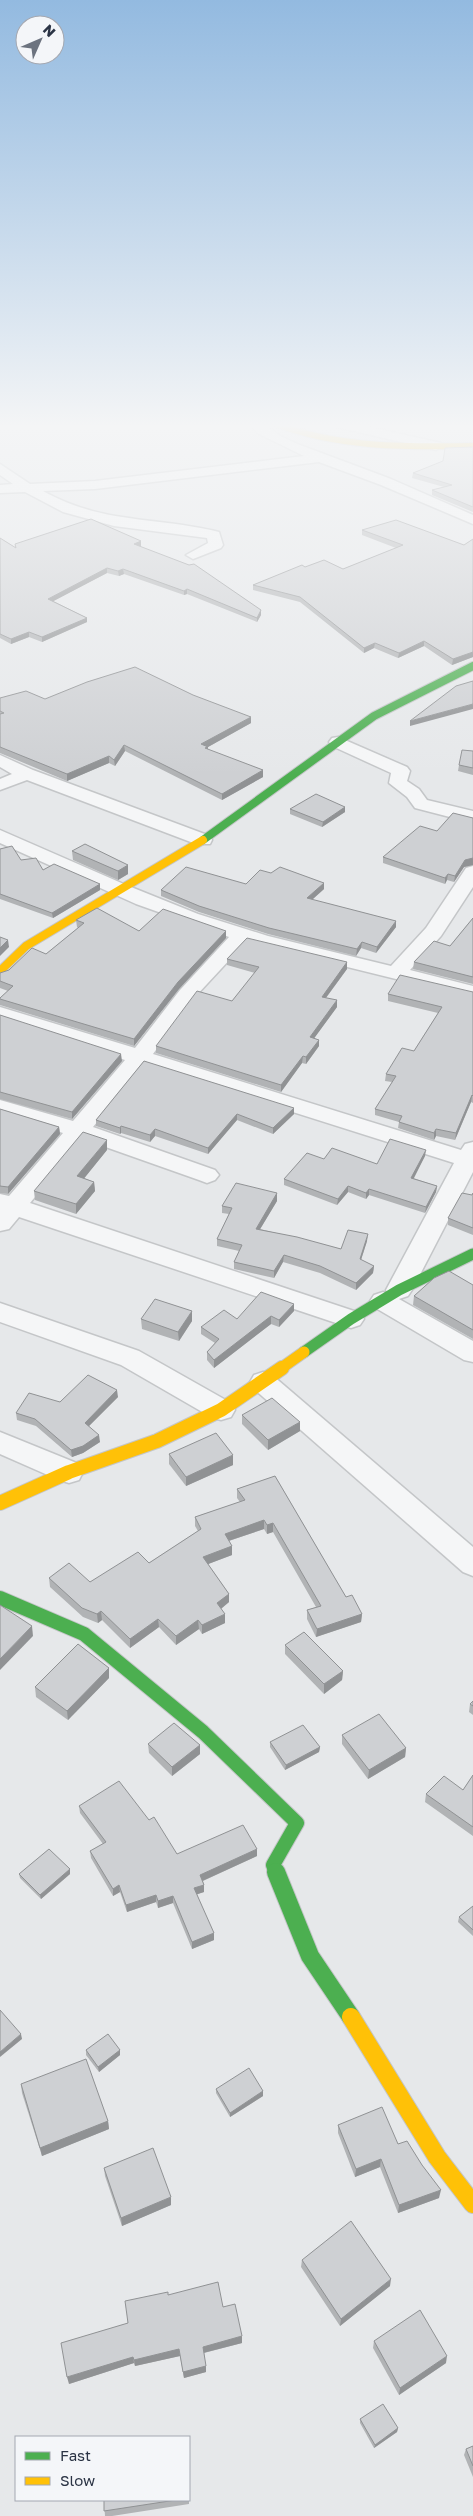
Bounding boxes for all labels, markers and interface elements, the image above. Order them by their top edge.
north arrow [15,15,65,65]
text: N [40,21,59,40]
legend [15,2436,190,2501]
text: Fast [60,2446,91,2464]
text: Slow [60,2471,95,2489]

